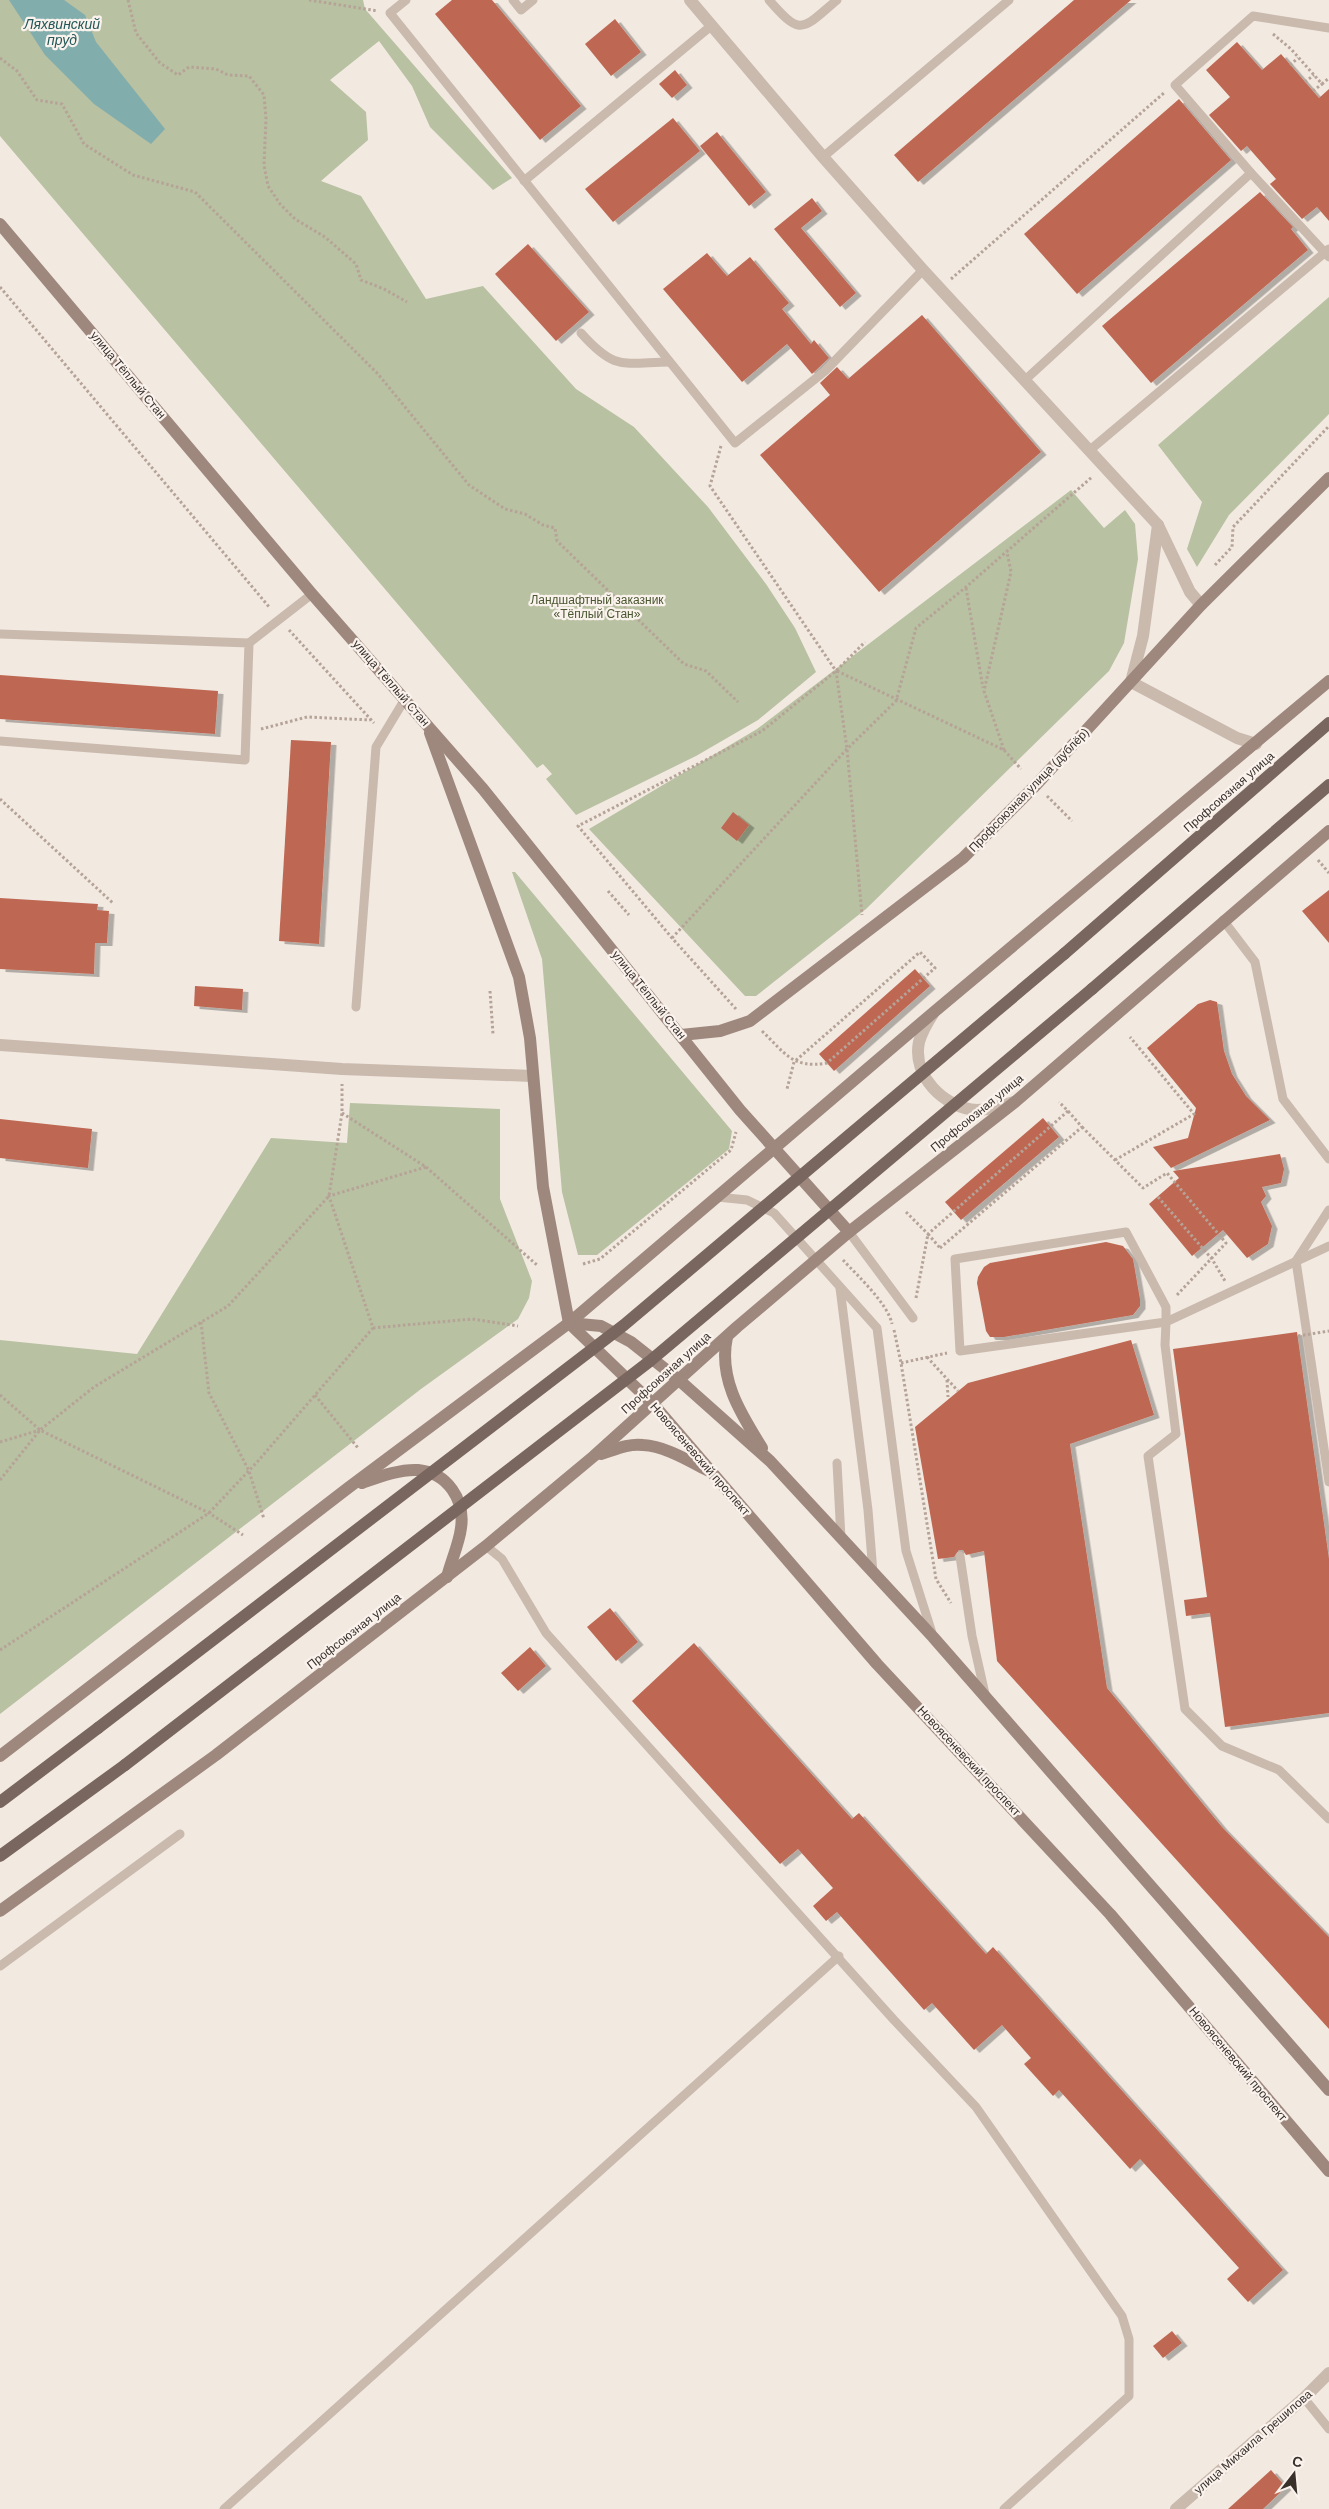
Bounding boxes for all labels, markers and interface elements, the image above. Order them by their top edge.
water label: Ляхвинский пруд [23,16,100,48]
street label: улица Тёплый Стан [87,328,169,422]
park label: Ландшафтный заказник «Тёплый Стан» [530,593,664,621]
street label: улица Тёплый Стан [350,637,432,729]
street label: Профсоюзная улица (дублёр) [966,725,1092,855]
street label: Профсоюзная улица [1181,749,1277,835]
street label: улица Тёплый Стан [609,948,689,1042]
street label: Профсоюзная улица [928,1071,1026,1155]
street label: Профсоюзная улица [618,1329,714,1417]
street label: Новоясеневский проспект [647,1400,753,1519]
street label: Профсоюзная улица [304,1590,404,1672]
street label: Новоясеневский проспект [914,1703,1024,1819]
street label: Новоясеневский проспект [1186,2004,1290,2124]
street label: улица Михаила Грешилова [1191,2387,1315,2497]
north arrow [1269,2449,1319,2499]
text: С [1291,2452,1305,2471]

